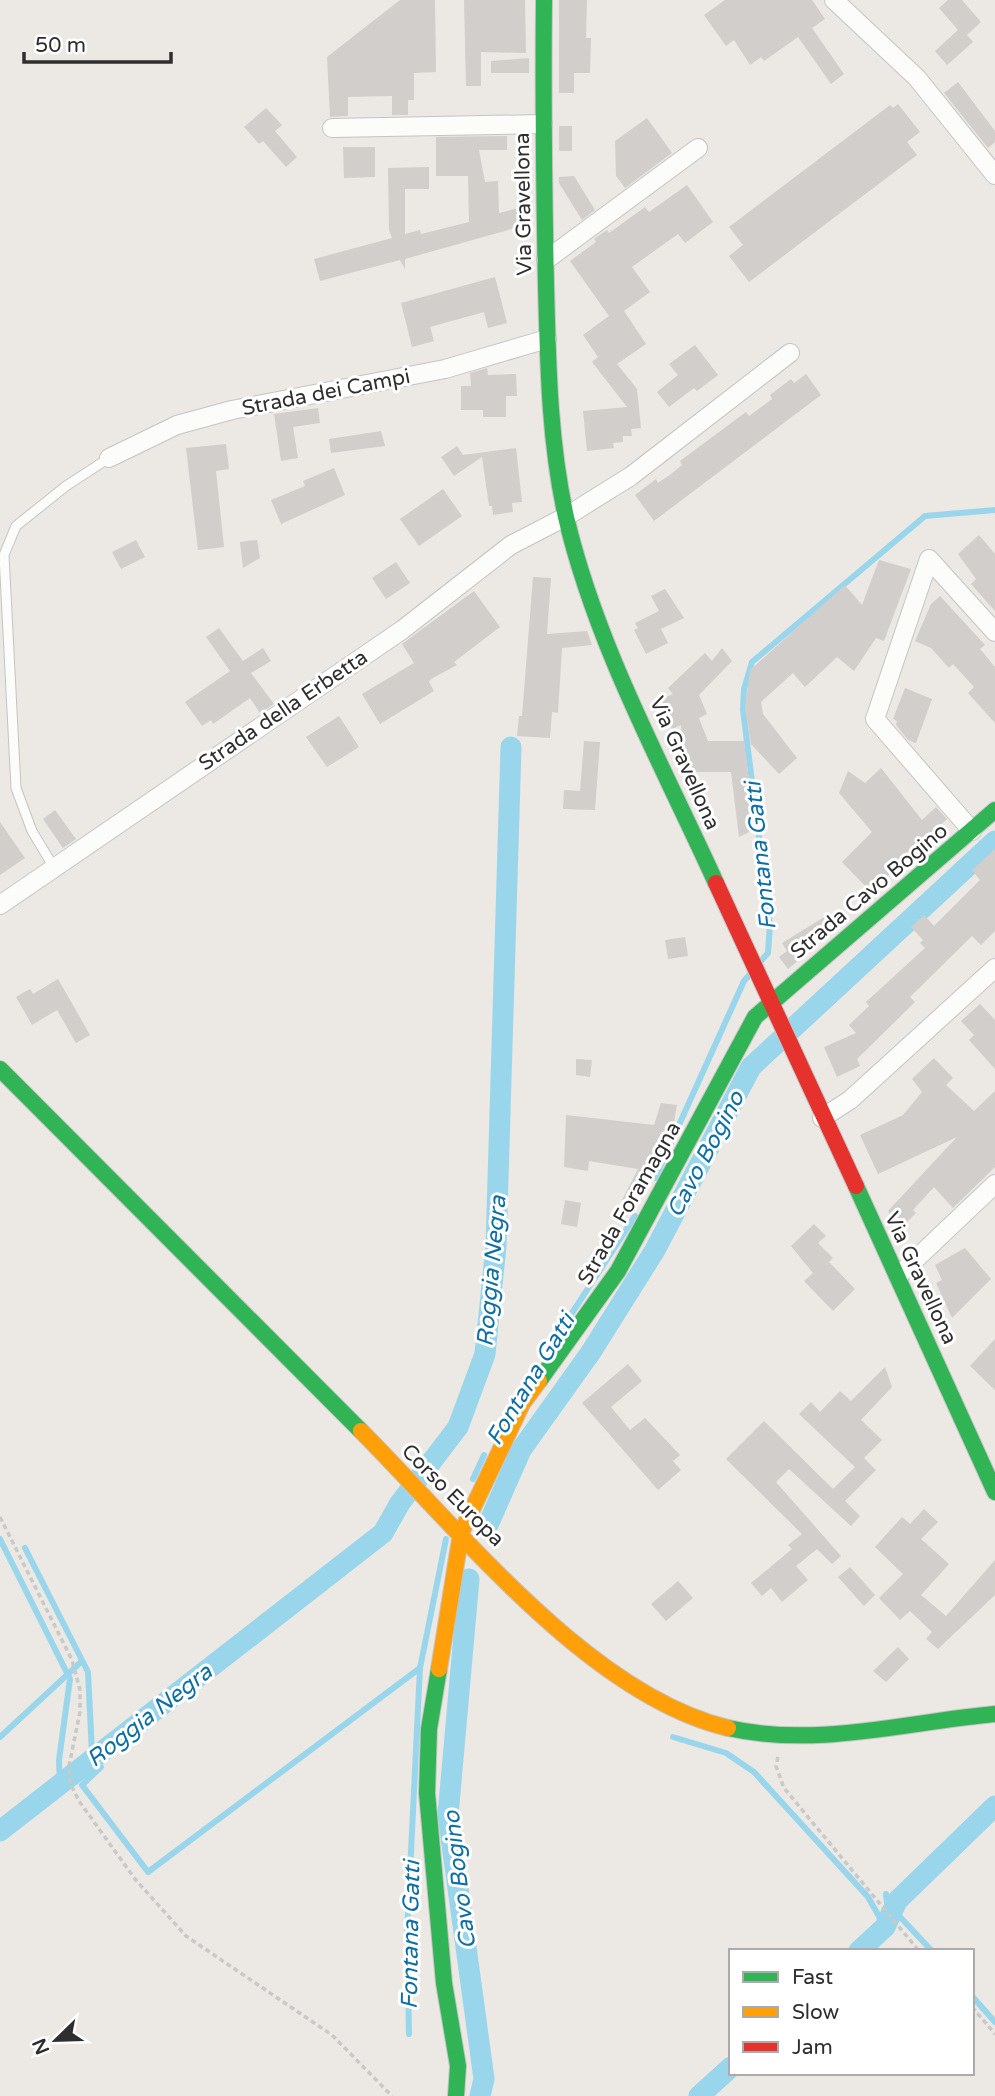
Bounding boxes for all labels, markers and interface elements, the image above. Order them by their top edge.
scale bar [24,21,172,65]
text: 50 m [35,33,86,58]
street label: Via Gravellona [510,132,537,276]
street label: Strada dei Campi [240,364,412,421]
street label: Strada della Erbetta [194,645,372,776]
street label: Via Gravellona [644,693,725,834]
water label: Fontana Gatti [739,777,783,931]
street label: Strada Cavo Bogino [786,818,953,964]
water label: Cavo Bogino [661,1086,751,1222]
street label: Strada Foramagna [573,1117,686,1289]
water label: Roggia Negra [471,1193,513,1348]
street label: Via Gravellona [879,1208,962,1348]
water label: Fontana Gatti [481,1306,583,1450]
street label: Corso Europa [396,1439,509,1552]
water label: Roggia Negra [81,1657,219,1773]
water label: Cavo Bogino [438,1808,482,1950]
water label: Fontana Gatti [396,1857,426,2010]
legend [729,1949,974,2075]
text: Fast [792,1965,833,1990]
text: Slow [792,2000,840,2025]
north arrow [21,2005,91,2075]
text: N [28,2035,54,2058]
text: Jam [792,2035,833,2060]

